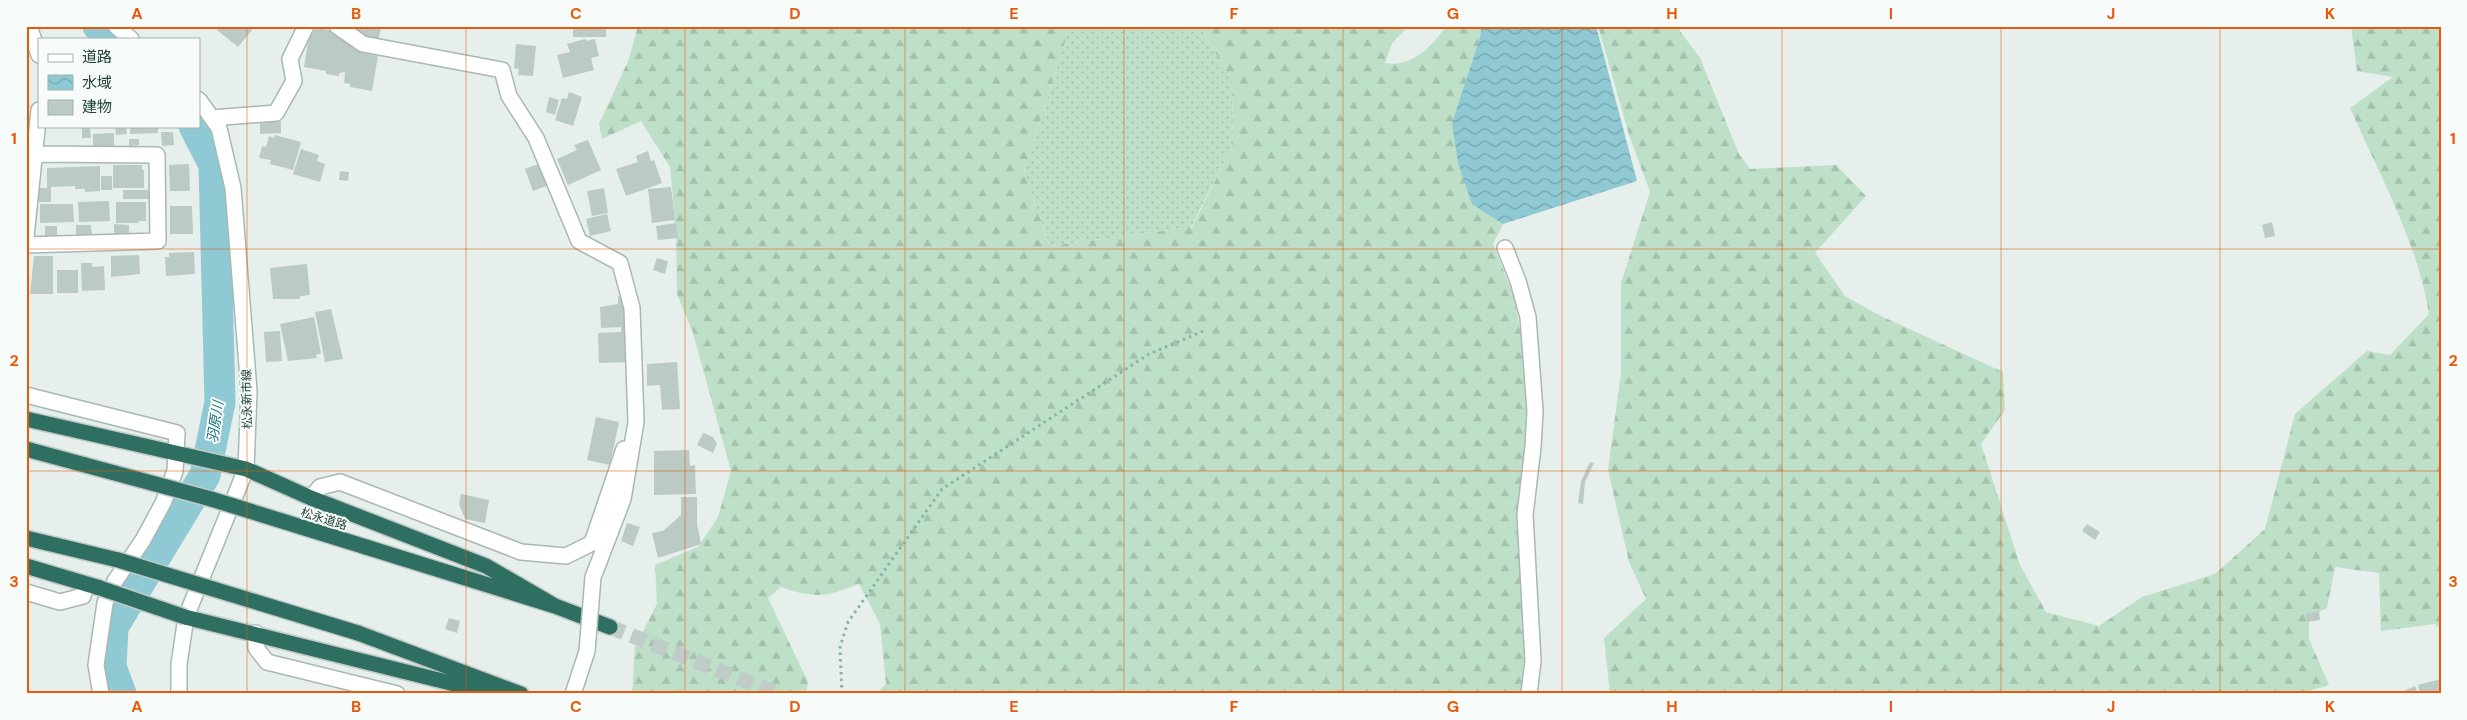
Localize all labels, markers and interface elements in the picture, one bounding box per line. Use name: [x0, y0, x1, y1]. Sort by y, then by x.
text: A: [131, 3, 143, 24]
text: B: [351, 3, 361, 24]
text: C: [570, 3, 582, 24]
text: D: [789, 3, 801, 24]
text: E: [1009, 3, 1019, 24]
text: F: [1230, 3, 1239, 24]
text: G: [1447, 3, 1459, 24]
text: H: [1666, 3, 1678, 24]
text: I: [1889, 3, 1893, 24]
text: J: [2107, 3, 2115, 24]
text: K: [2325, 3, 2336, 24]
legend: [38, 38, 200, 128]
text: 道路: [82, 47, 112, 67]
text: 水域: [82, 73, 112, 93]
text: 建物: [82, 97, 112, 117]
text: 1: [11, 128, 17, 149]
text: 1: [2450, 128, 2456, 149]
text: 2: [9, 350, 19, 371]
text: 2: [2448, 350, 2458, 371]
street label: 松永新市線: [238, 369, 256, 429]
water label: 羽原川: [203, 398, 227, 444]
street label: 松永道路: [299, 504, 349, 534]
text: 3: [9, 571, 19, 592]
text: 3: [2448, 571, 2458, 592]
text: A: [131, 696, 143, 717]
text: B: [351, 696, 361, 717]
text: C: [570, 696, 582, 717]
text: D: [789, 696, 801, 717]
text: E: [1009, 696, 1019, 717]
text: F: [1230, 696, 1239, 717]
text: G: [1447, 696, 1459, 717]
text: H: [1666, 696, 1678, 717]
text: I: [1889, 696, 1893, 717]
text: J: [2107, 696, 2115, 717]
text: K: [2325, 696, 2336, 717]

